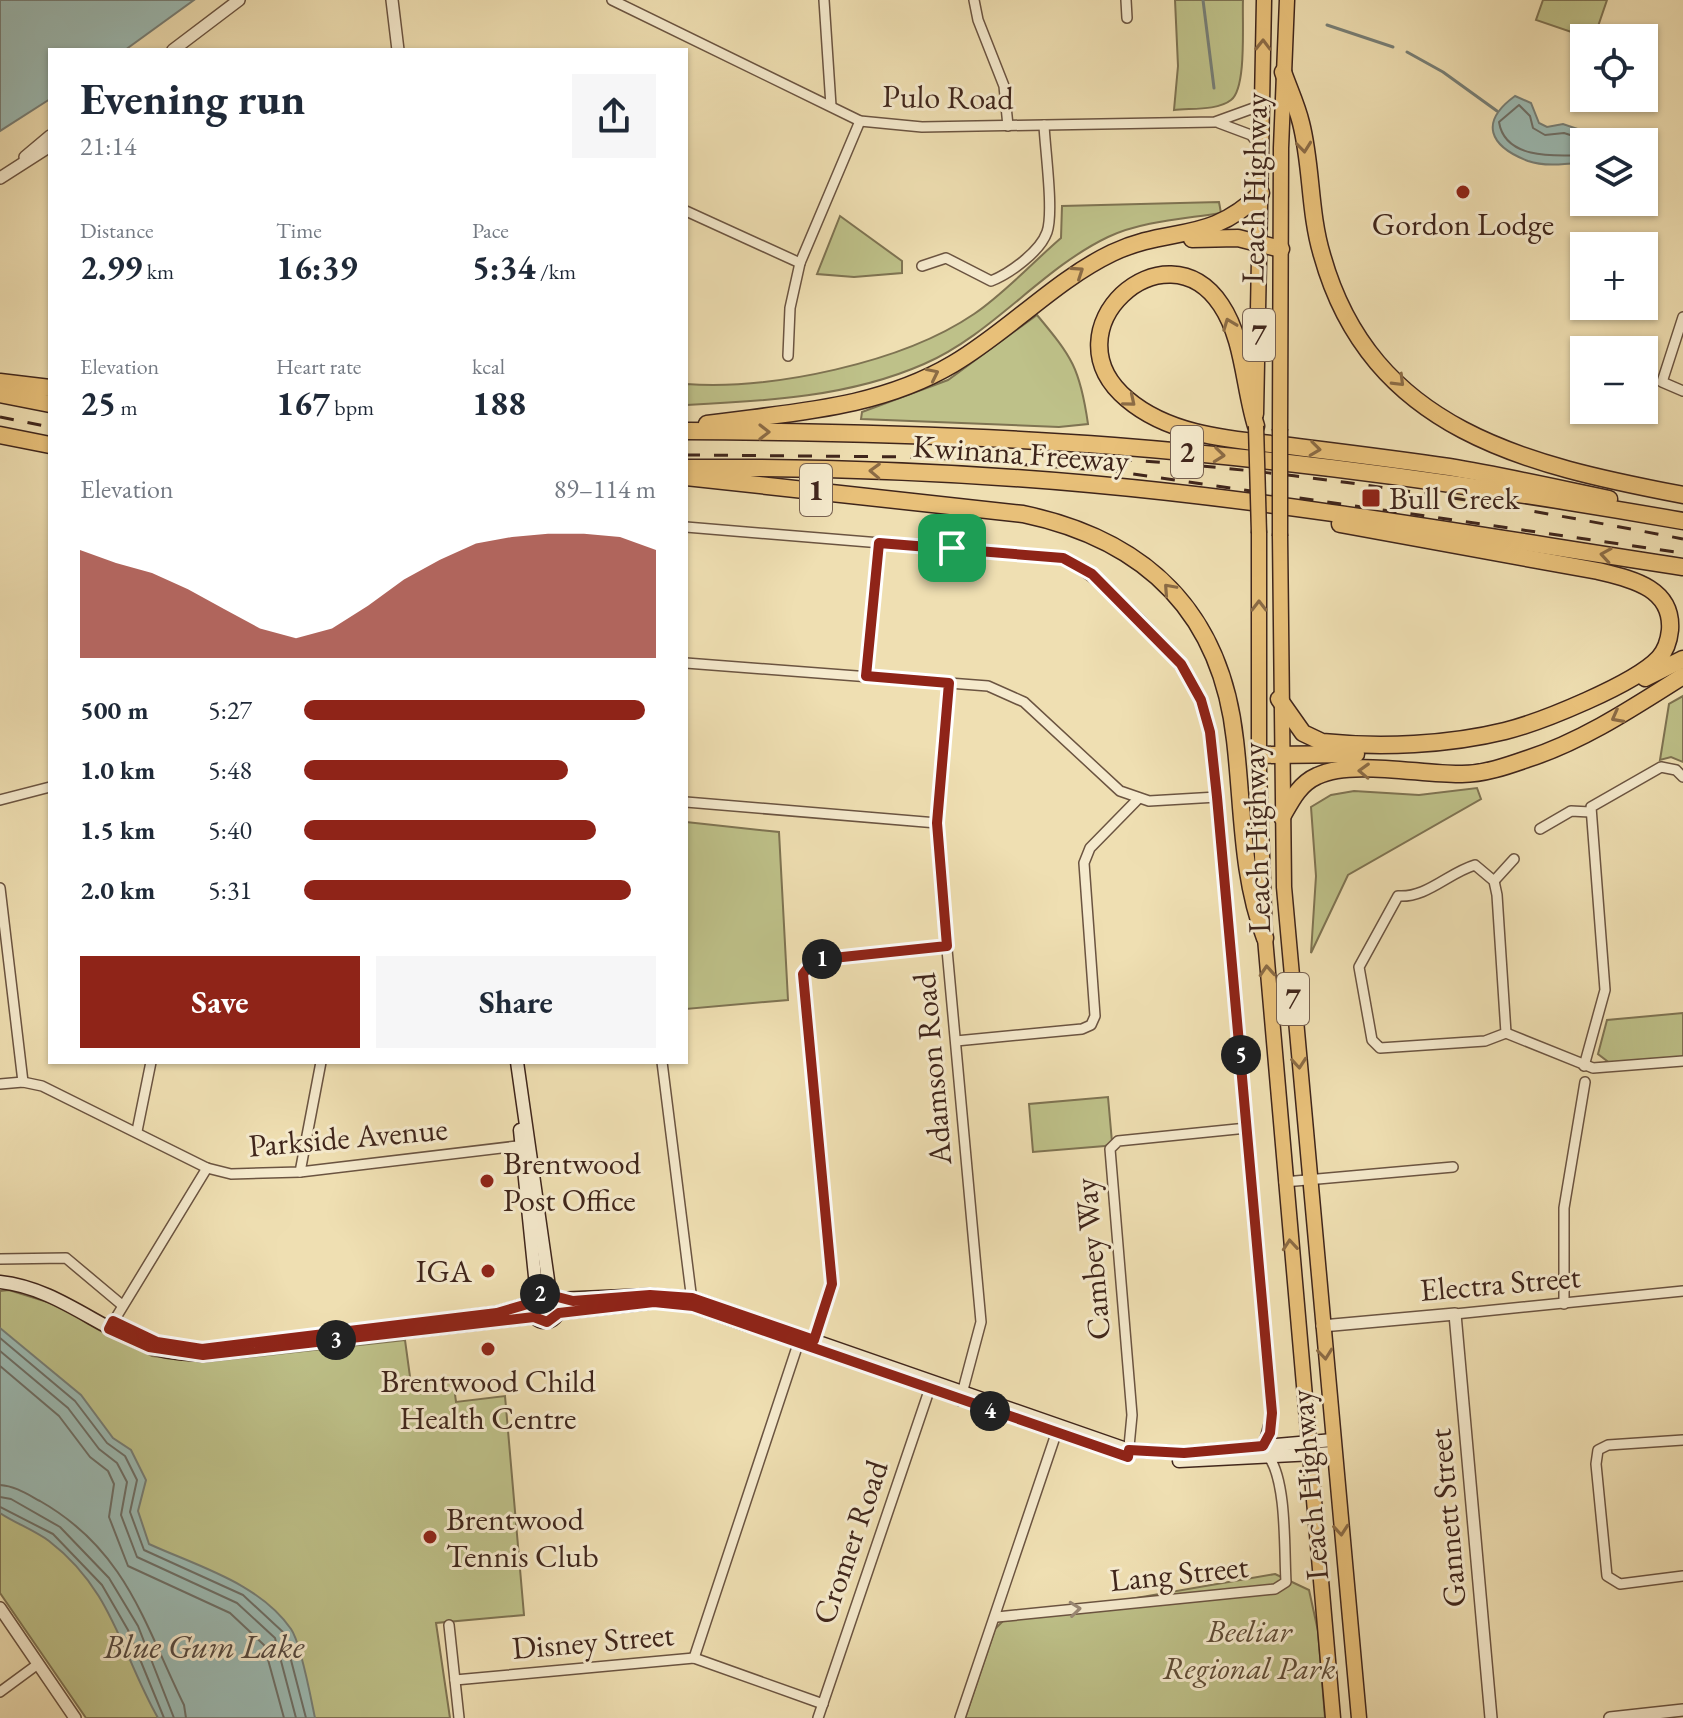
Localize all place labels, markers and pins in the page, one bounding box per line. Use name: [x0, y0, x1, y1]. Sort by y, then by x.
marker: Gordon Lodge: [1454, 183, 1472, 201]
place label: Gordon Lodge: [1372, 203, 1554, 245]
place label: Bull Creek: [1389, 477, 1520, 519]
marker: Bull Creek: [1360, 487, 1382, 509]
pin: [918, 514, 986, 582]
pin: 1: [802, 939, 842, 979]
pin: 5: [1221, 1035, 1261, 1075]
place label: Brentwood Post Office: [503, 1142, 642, 1221]
marker: Brentwood Post Office: [478, 1172, 496, 1190]
place label: IGA: [416, 1250, 473, 1292]
marker: IGA: [479, 1262, 497, 1280]
pin: 2: [520, 1274, 560, 1314]
pin: 3: [316, 1320, 356, 1360]
marker: Brentwood Child Health Centre: [479, 1340, 497, 1358]
place label: Brentwood Child Health Centre: [380, 1360, 596, 1439]
pin: 4: [970, 1391, 1010, 1431]
place label: Brentwood Tennis Club: [446, 1498, 599, 1577]
marker: Brentwood Tennis Club: [421, 1528, 439, 1546]

